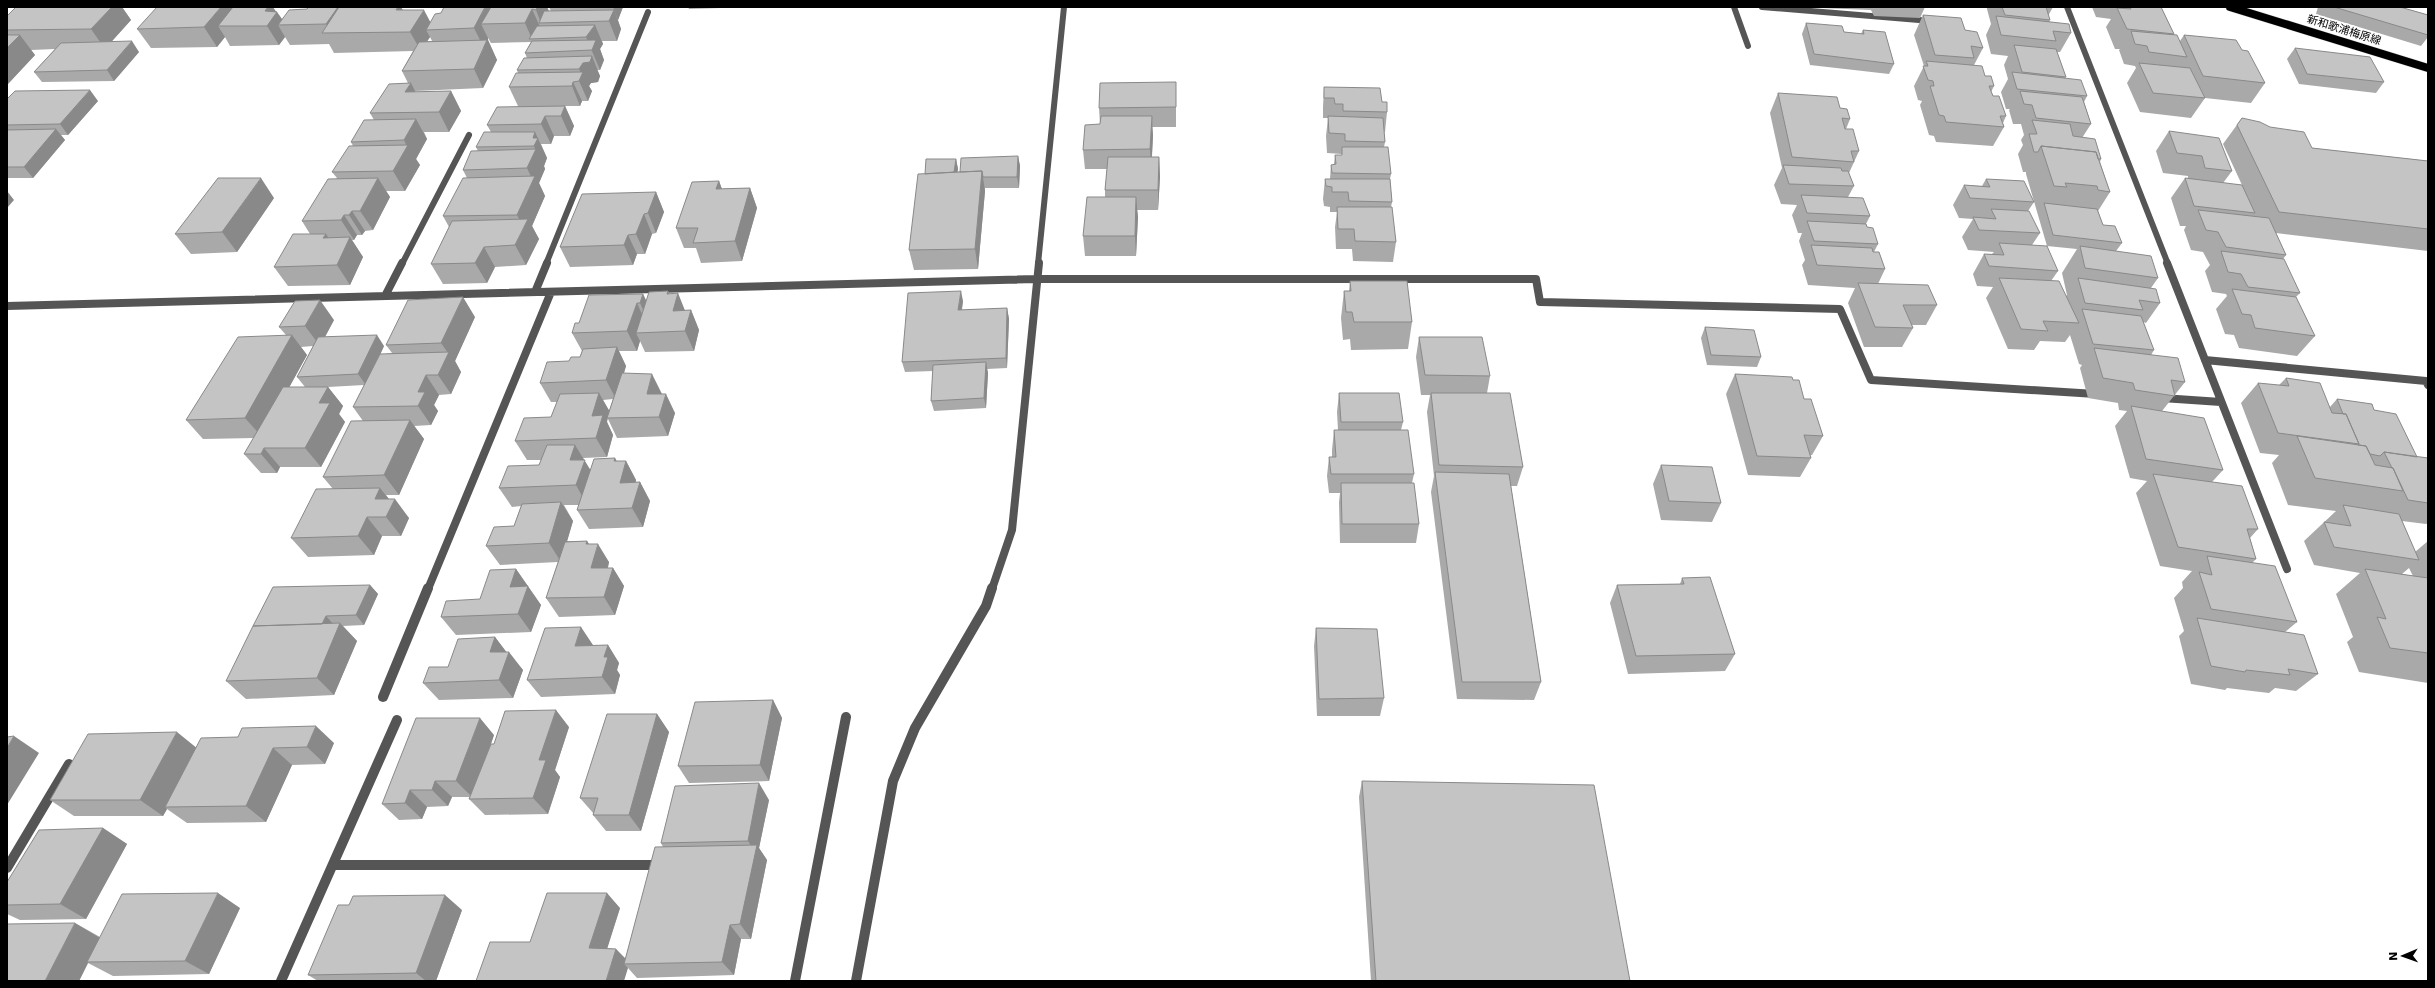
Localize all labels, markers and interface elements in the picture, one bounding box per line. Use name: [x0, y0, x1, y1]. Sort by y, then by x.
street label: 新和歌浦梅原線: [2305, 13, 2383, 47]
north arrow: [2383, 936, 2423, 976]
text: N: [2387, 951, 2400, 961]

